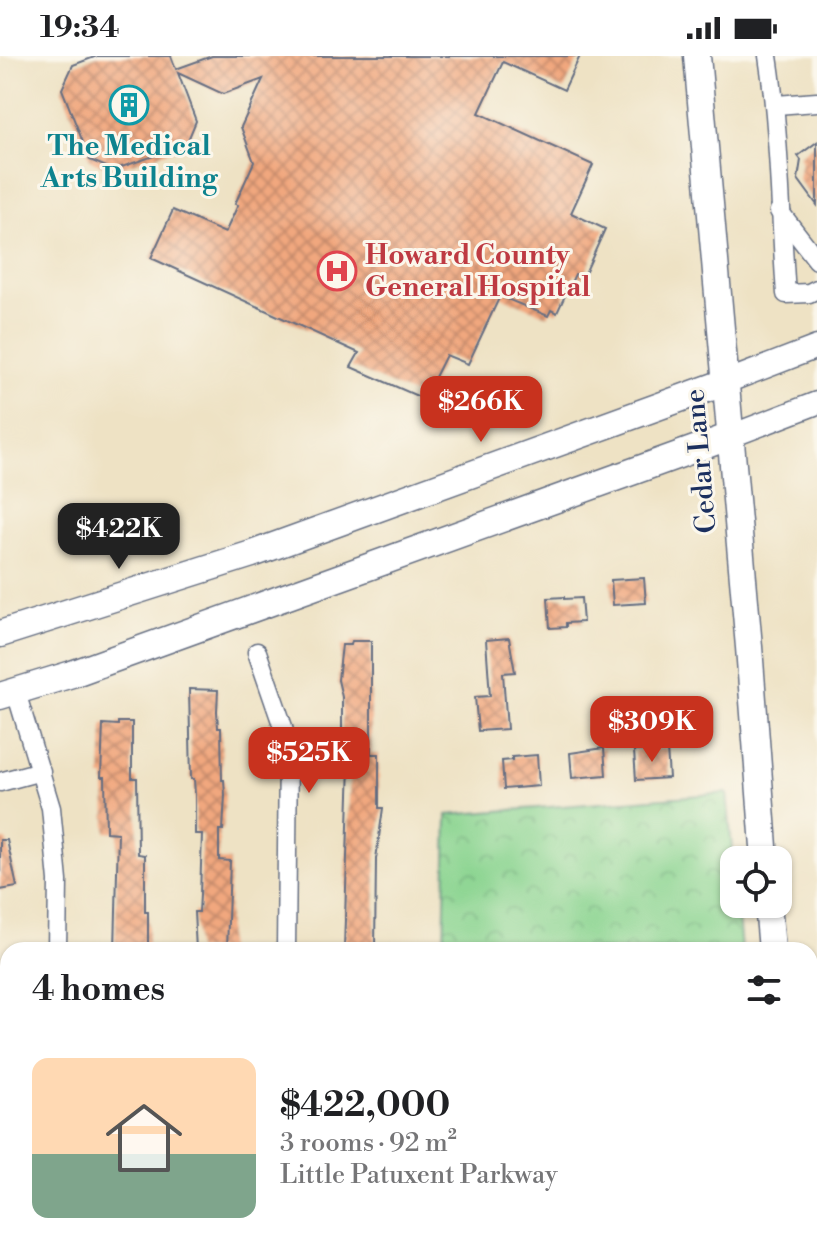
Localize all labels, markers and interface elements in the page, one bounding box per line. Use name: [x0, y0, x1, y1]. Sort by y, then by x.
text: 19:34: [40, 9, 120, 47]
building icon: The Medical Arts Building: [108, 84, 150, 126]
place label: The Medical Arts Building: [39, 129, 219, 196]
place label: Howard County General Hospital: [365, 238, 591, 305]
hospital icon: Howard County General Hospital: [316, 250, 358, 292]
pin: $266K: [425, 376, 537, 444]
text: $266K: [438, 386, 524, 418]
street label: Cedar Lane: [677, 387, 725, 535]
pin: $422K: [63, 503, 175, 571]
text: $422K: [76, 513, 162, 545]
pin: $309K: [596, 696, 708, 764]
text: $309K: [608, 706, 696, 738]
pin: $525K: [253, 727, 365, 795]
text: $525K: [266, 737, 352, 769]
map controls: [720, 846, 792, 918]
button: locate: [720, 846, 792, 918]
icon: filters: [742, 968, 786, 1012]
text: 4 homes: [32, 969, 165, 1011]
text: $422,000: [280, 1085, 450, 1127]
icon: home: [96, 1090, 192, 1186]
text: 3 rooms · 92 m²: [280, 1127, 457, 1159]
text: Little Patuxent Parkway: [280, 1159, 558, 1191]

